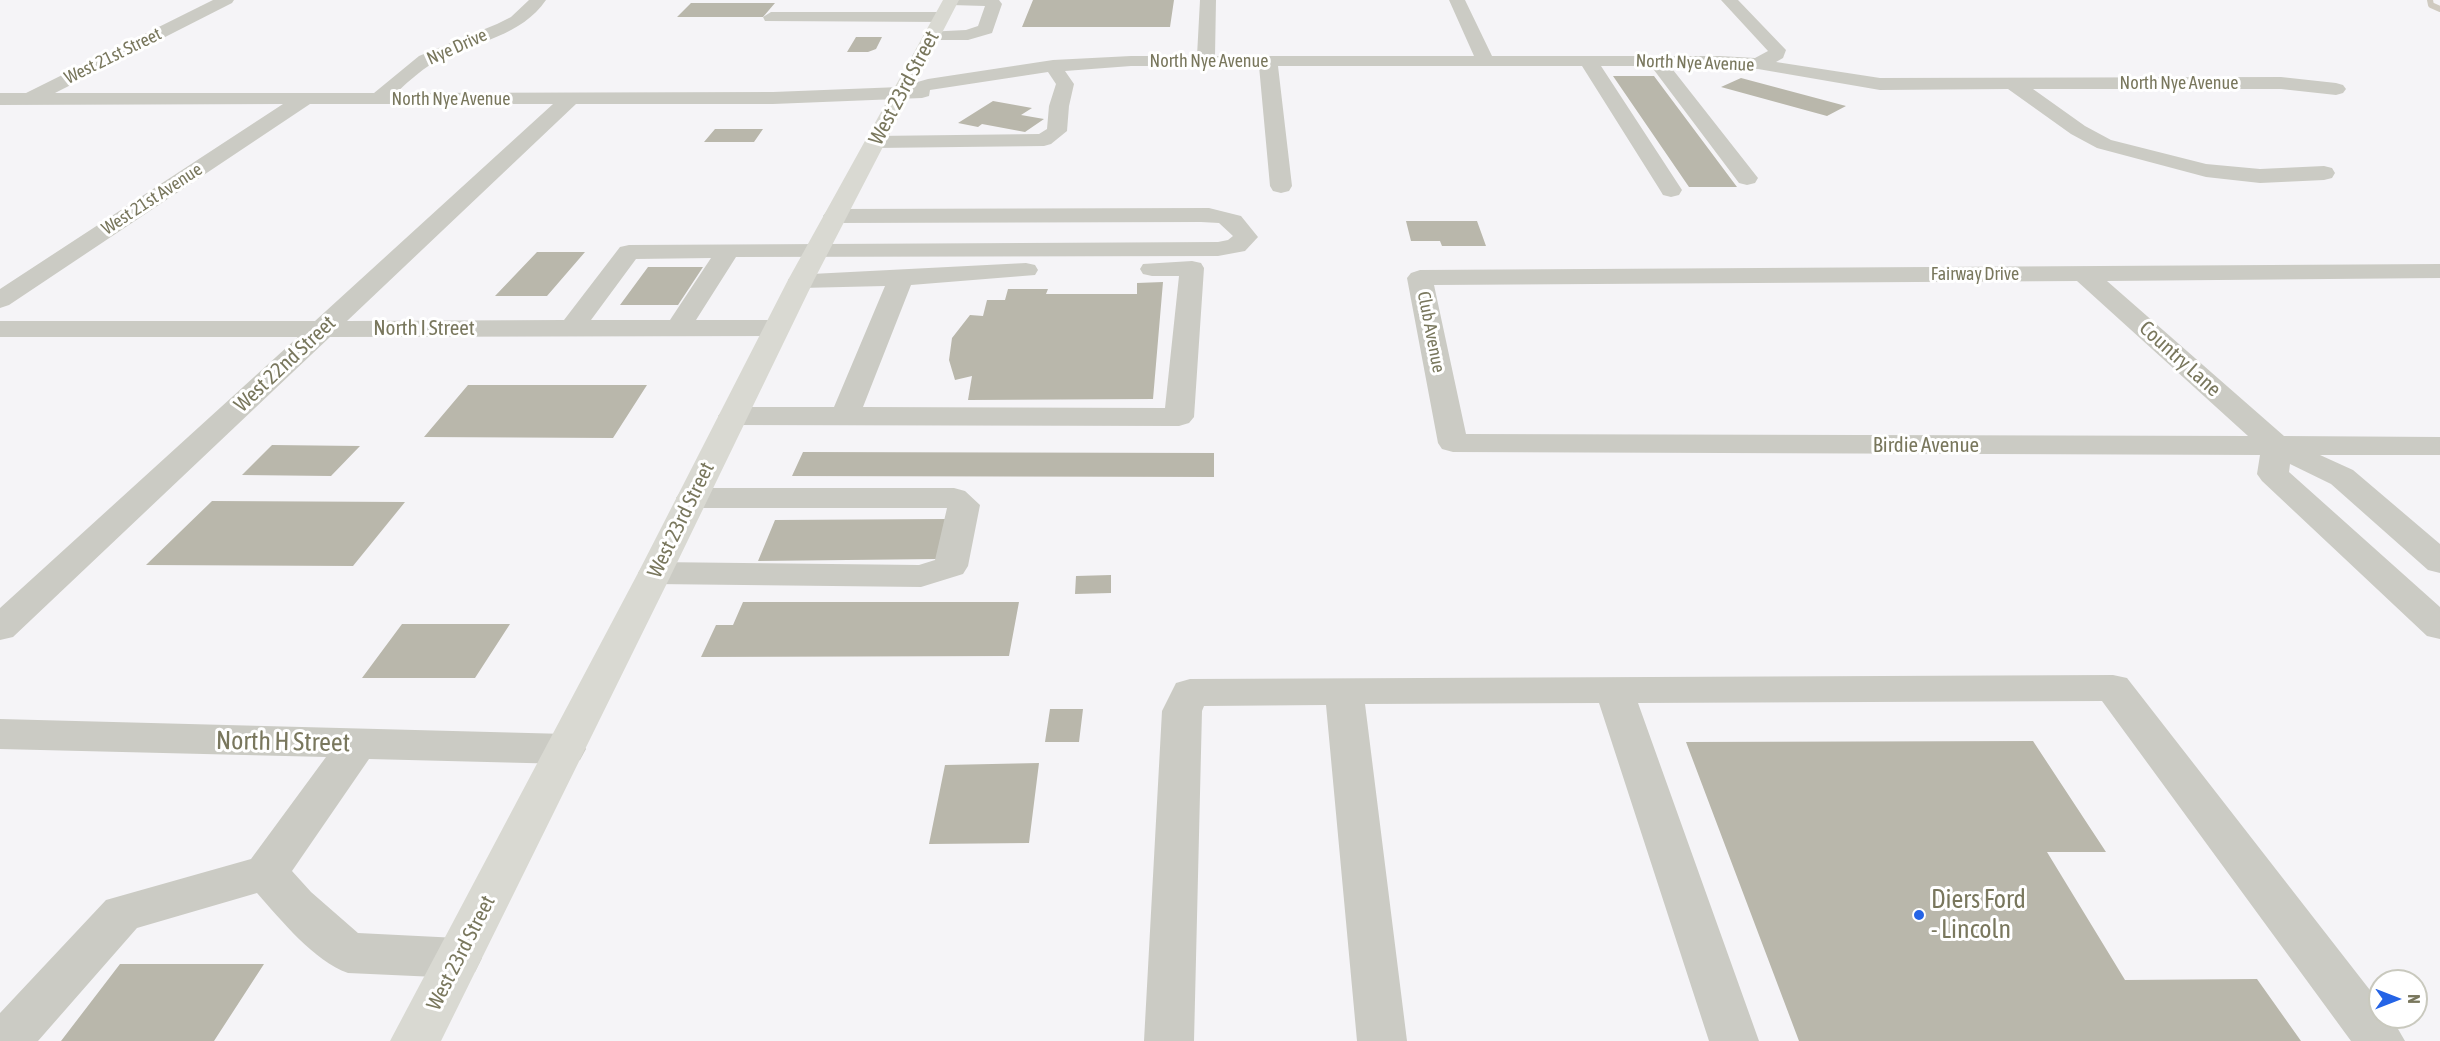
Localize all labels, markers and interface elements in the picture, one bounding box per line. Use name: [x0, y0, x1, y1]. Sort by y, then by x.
street label: West 21st Street: [61, 23, 165, 89]
street label: Nye Drive: [424, 24, 490, 70]
street label: West 23rd Street: [863, 27, 945, 149]
street label: North Nye Avenue: [1150, 50, 1268, 72]
street label: North Nye Avenue: [1635, 50, 1755, 76]
street label: North Nye Avenue: [2120, 72, 2238, 94]
street label: North Nye Avenue: [392, 88, 510, 110]
street label: West 21st Avenue: [98, 159, 206, 239]
street label: Fairway Drive: [1931, 263, 2019, 285]
street label: Club Avenue: [1413, 290, 1449, 374]
street label: West 22nd Street: [229, 311, 341, 417]
street label: North I Street: [373, 315, 475, 341]
street label: Country Lane: [2134, 316, 2226, 402]
street label: Birdie Avenue: [1873, 432, 1979, 458]
street label: West 23rd Street: [642, 458, 720, 582]
street label: North H Street: [216, 725, 350, 759]
place label: Diers Ford - Lincoln: [1931, 884, 2026, 946]
street label: West 23rd Street: [421, 891, 501, 1015]
marker: Diers Ford - Lincoln: [1912, 908, 1926, 922]
north arrow: [2368, 969, 2428, 1029]
text: N: [2405, 994, 2423, 1004]

